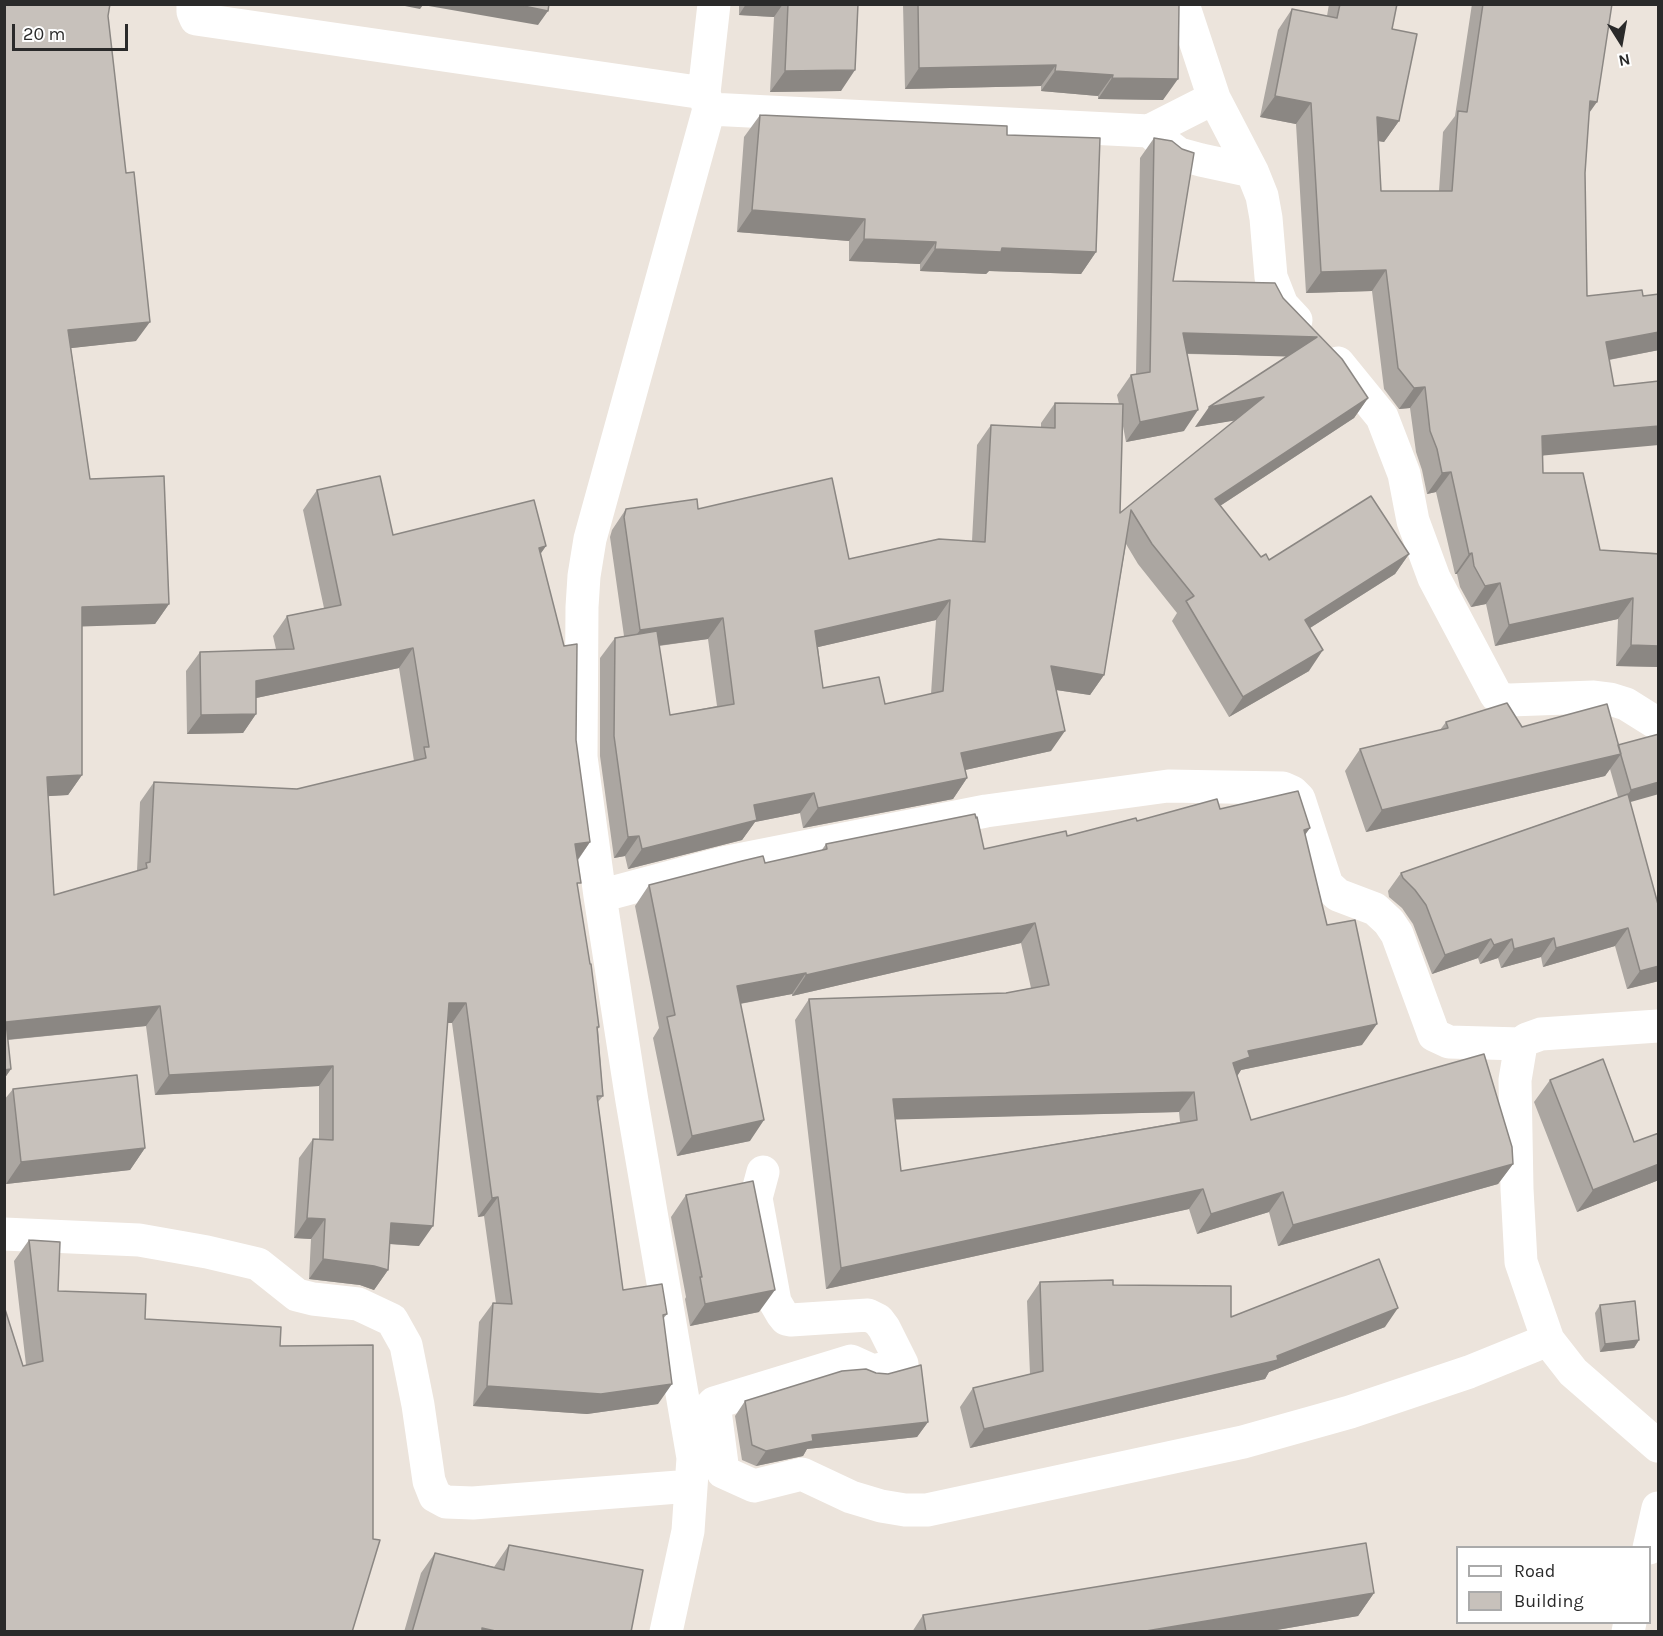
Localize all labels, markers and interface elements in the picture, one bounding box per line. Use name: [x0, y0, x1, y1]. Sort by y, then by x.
scale bar: [15, 12, 130, 50]
north arrow: [1591, 12, 1651, 72]
text: 20 m: [23, 23, 65, 45]
text: N: [1617, 50, 1632, 71]
legend: [1456, 1546, 1651, 1624]
text: Road: [1514, 1560, 1555, 1582]
text: Building: [1514, 1590, 1584, 1612]

